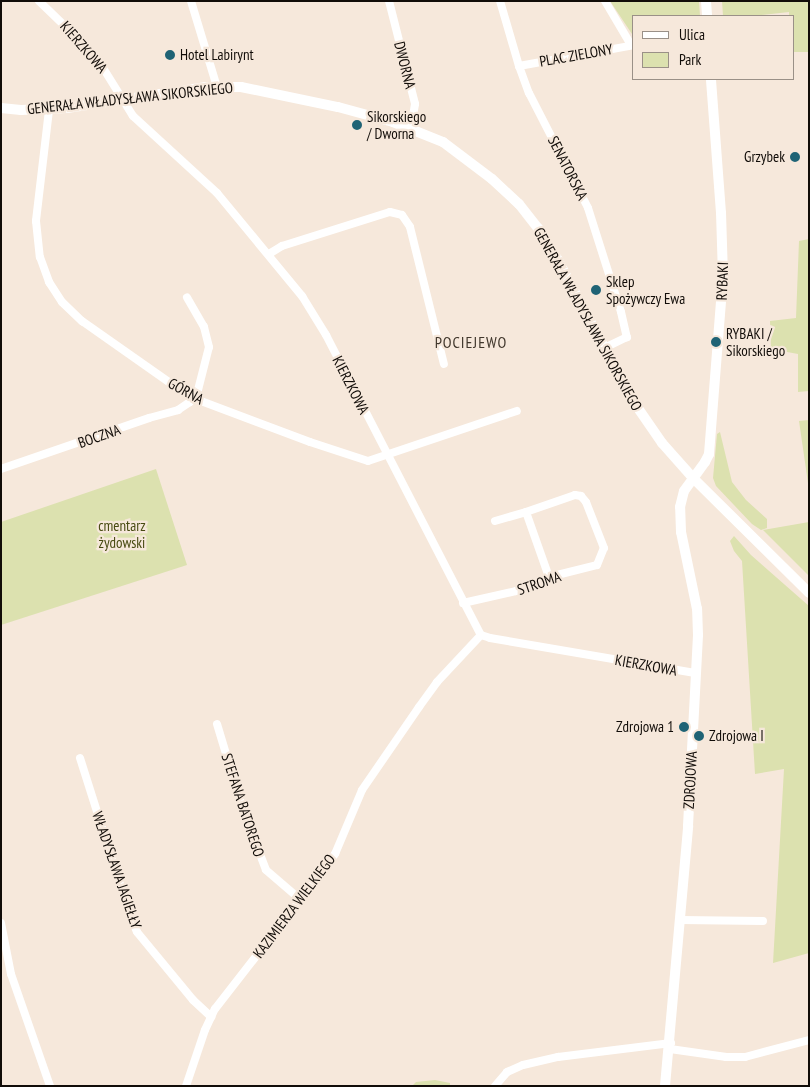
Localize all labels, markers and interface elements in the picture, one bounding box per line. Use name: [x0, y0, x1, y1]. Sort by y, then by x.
legend: [632, 15, 795, 80]
street label: KIERZKOWA: [57, 17, 111, 77]
text: Ulica: [679, 25, 705, 44]
street label: DWORNA: [390, 40, 420, 90]
street label: PLAC ZIELONY: [538, 40, 614, 70]
place label: Hotel Labirynt: [180, 46, 254, 64]
marker: Hotel Labirynt: [164, 49, 176, 61]
text: Park: [679, 50, 701, 69]
street label: GENERAŁA WŁADYSŁAWA SIKORSKIEGO: [26, 78, 234, 118]
place label: Sikorskiego / Dworna: [367, 107, 426, 142]
marker: Sikorskiego / Dworna: [351, 119, 363, 131]
street label: SENATORSKA: [544, 133, 592, 203]
place label: Grzybek: [744, 148, 785, 166]
marker: Grzybek: [789, 151, 801, 163]
street label: GENERAŁA WŁADYSŁAWA SIKORSKIEGO: [530, 224, 646, 414]
street label: RYBAKI: [712, 261, 732, 301]
place label: Sklep Spożywczy Ewa: [606, 272, 686, 307]
marker: Sklep Spożywczy Ewa: [590, 284, 602, 296]
place label: RYBAKI / Sikorskiego: [726, 324, 785, 359]
district label: POCIEJEWO: [434, 332, 508, 352]
marker: RYBAKI / Sikorskiego: [710, 336, 722, 348]
street label: KIERZKOWA: [329, 353, 373, 417]
street label: GÓRNA: [165, 374, 207, 408]
street label: BOCZNA: [75, 420, 123, 452]
park label: cmentarz żydowski: [98, 516, 146, 551]
street label: STROMA: [515, 567, 563, 599]
street label: KIERZKOWA: [614, 651, 678, 679]
place label: Zdrojowa 1: [616, 718, 674, 736]
marker: Zdrojowa 1: [678, 721, 690, 733]
place label: Zdrojowa I: [709, 727, 764, 745]
marker: Zdrojowa I: [693, 730, 705, 742]
street label: STEFANA BATOREGO: [218, 751, 268, 859]
street label: ZDROJOWA: [680, 751, 700, 809]
street label: WŁADYSŁAWA JAGIEŁŁY: [88, 809, 146, 931]
street label: KAZIMIERZA WIELKIEGO: [249, 850, 339, 962]

